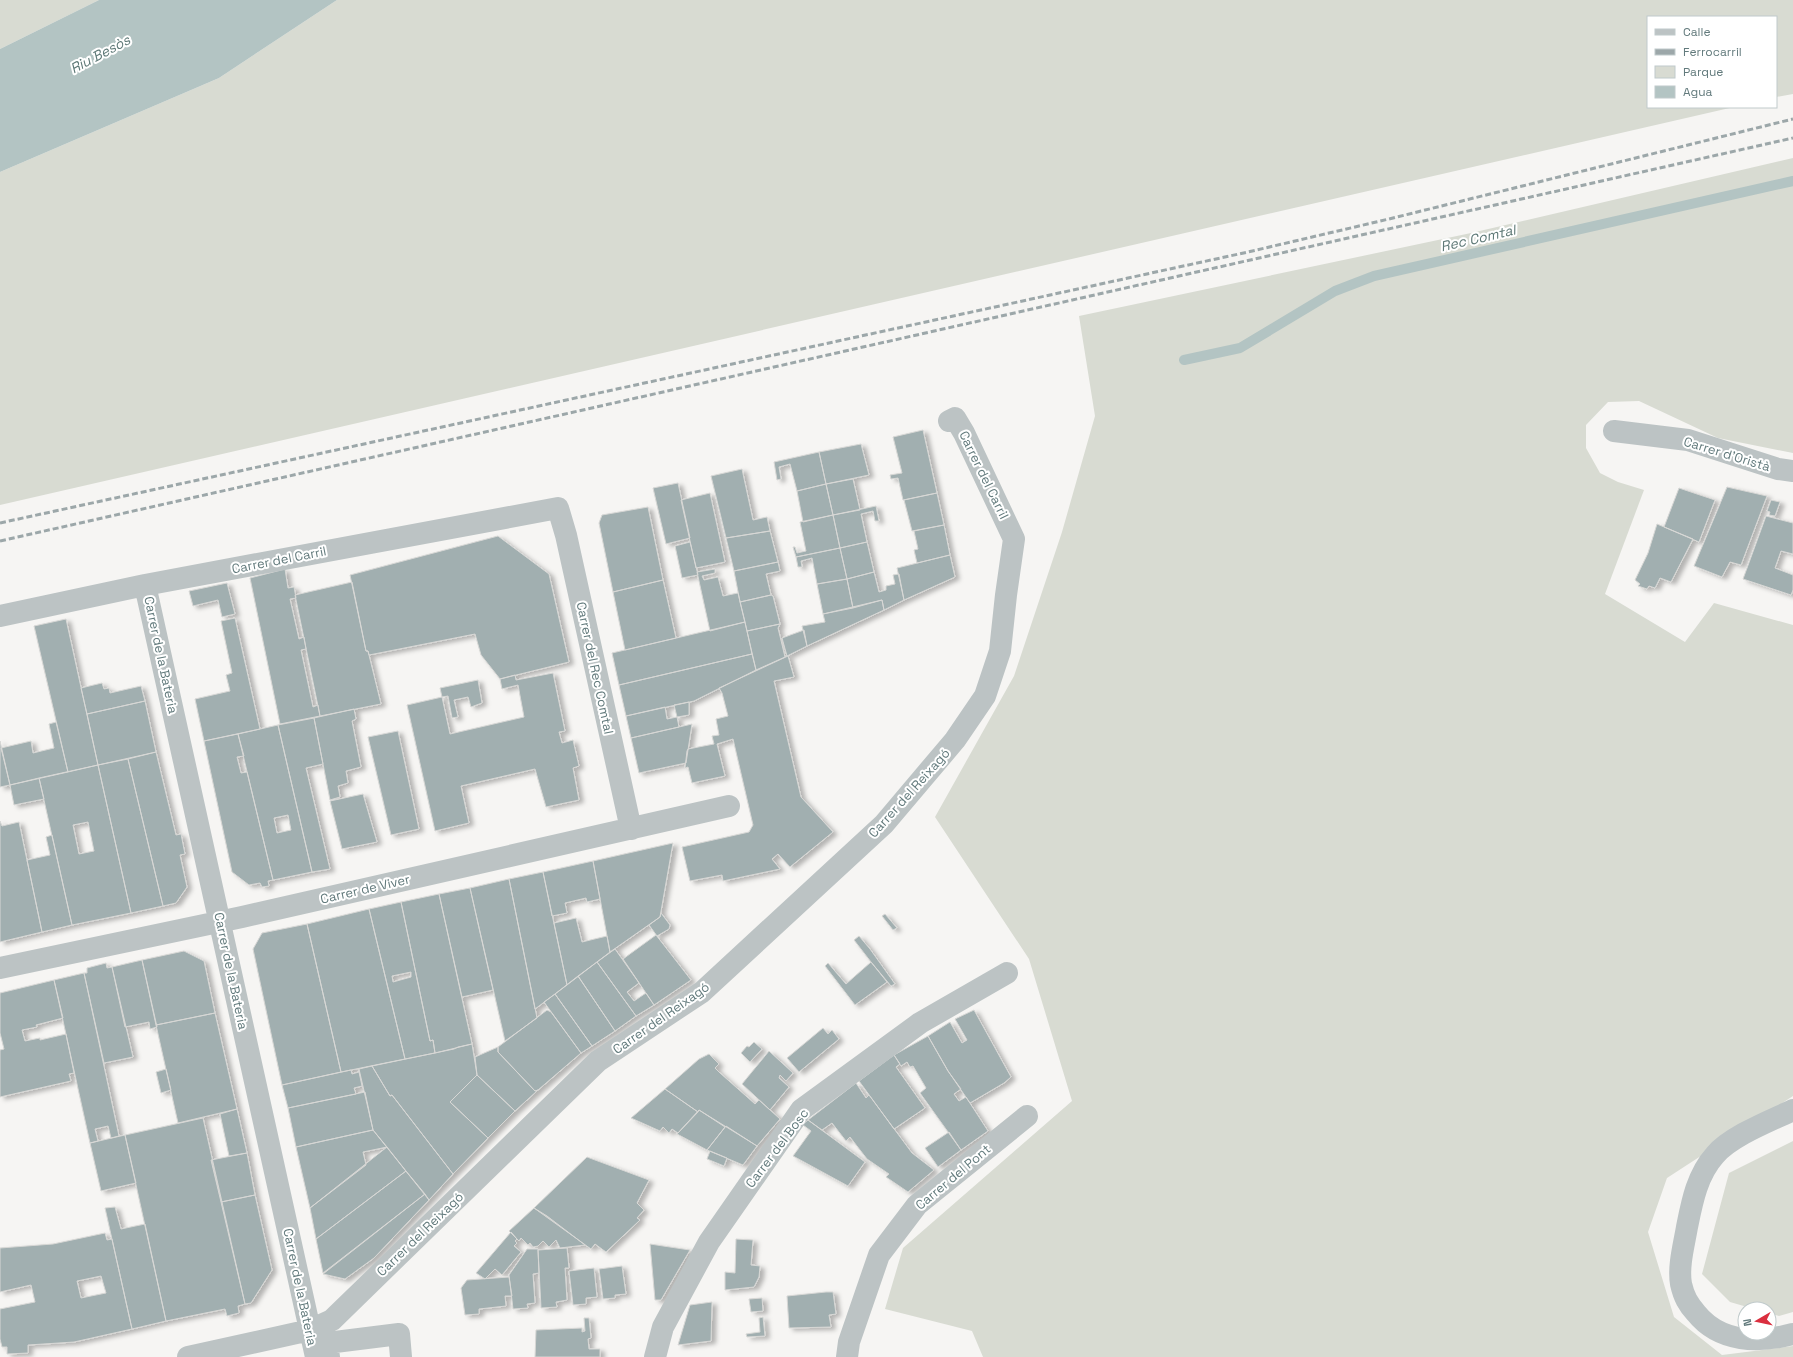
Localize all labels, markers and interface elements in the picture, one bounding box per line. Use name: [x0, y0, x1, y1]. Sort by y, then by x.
legend: [1647, 16, 1777, 108]
text: Calle: [1683, 24, 1711, 40]
water label: Riu Besòs: [67, 30, 134, 77]
text: Ferrocarril: [1683, 44, 1742, 60]
text: Parque: [1683, 64, 1723, 80]
text: Agua: [1683, 84, 1713, 100]
water label: Rec Comtal: [1439, 220, 1519, 255]
street label: Carrer del Carril: [955, 428, 1013, 522]
street label: Carrer d'Oristà: [1682, 433, 1773, 475]
street label: Carrer del Carril: [230, 543, 328, 577]
street label: Carrer de la Bateria: [140, 595, 182, 716]
street label: Carrer del Rec Comtal: [573, 600, 617, 736]
street label: Carrer del Reixagó: [864, 745, 954, 841]
street label: Carrer de Viver: [319, 870, 411, 908]
street label: Carrer de la Bateria: [210, 911, 252, 1032]
street label: Carrer del Reixagó: [609, 978, 713, 1058]
street label: Carrer del Bosc: [742, 1105, 813, 1191]
street label: Carrer del Pont: [912, 1140, 994, 1214]
street label: Carrer del Reixagó: [373, 1188, 467, 1280]
street label: Carrer de la Bateria: [279, 1227, 321, 1348]
north arrow: [1737, 1301, 1777, 1341]
text: N: [1740, 1318, 1755, 1327]

